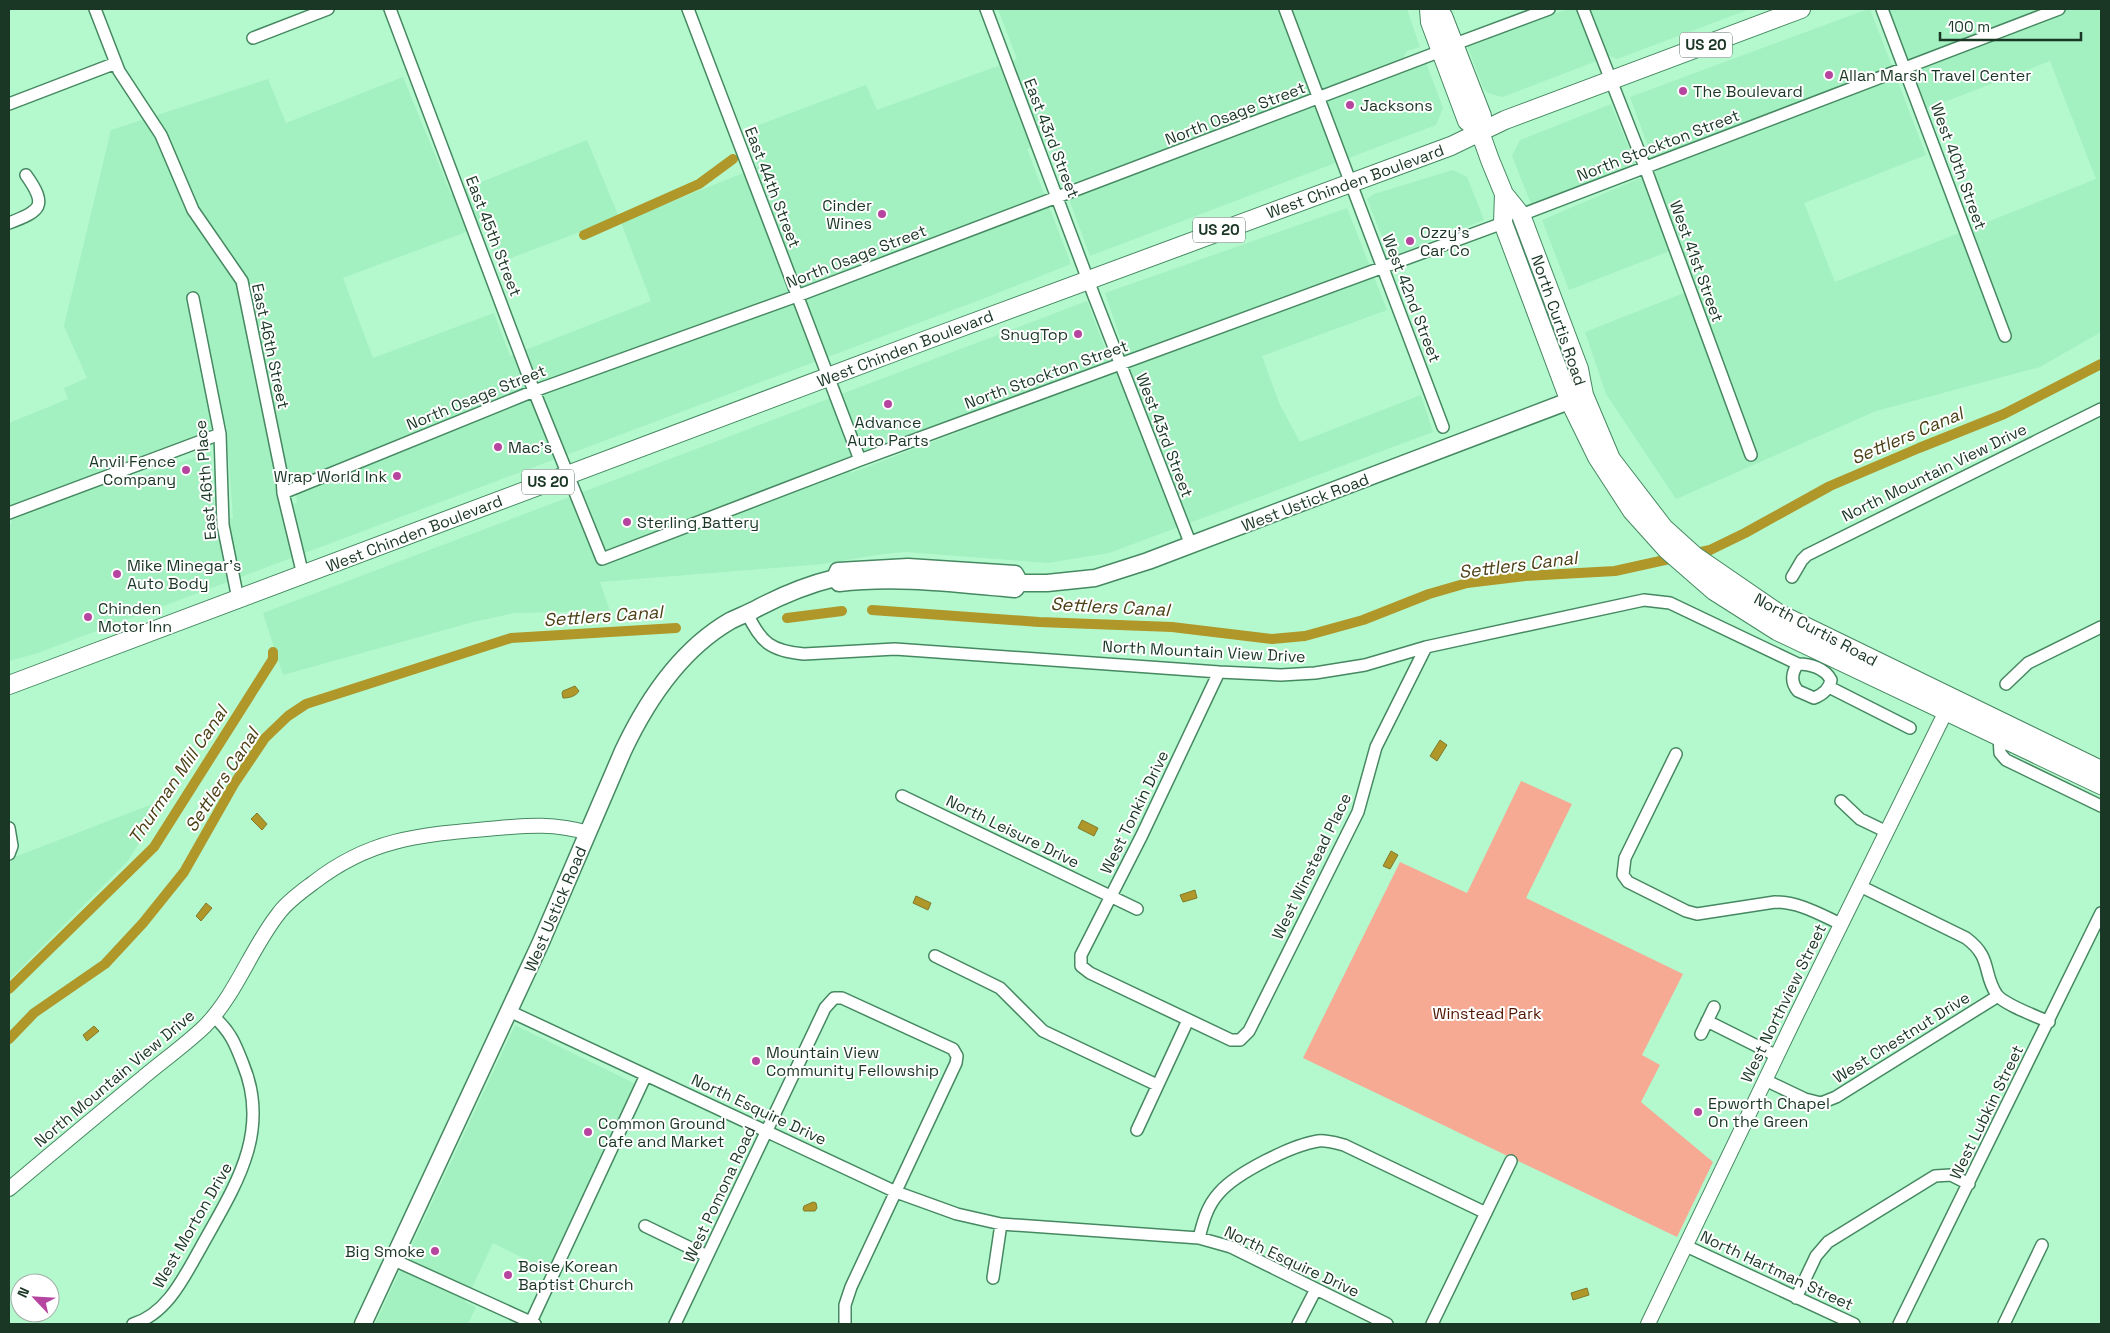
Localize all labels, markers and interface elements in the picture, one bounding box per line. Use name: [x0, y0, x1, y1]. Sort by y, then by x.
scale bar: [1940, 10, 2081, 42]
text: 100 m: [1948, 17, 1990, 36]
road number: US 20: [1680, 32, 1732, 58]
place label: Allan Marsh Travel Center: [1839, 65, 2031, 86]
marker: Allan Marsh Travel Center: [1823, 69, 1835, 81]
street label: East 43rd Street: [1019, 75, 1084, 201]
street label: North Osage Street: [1162, 77, 1308, 150]
place label: The Boulevard: [1693, 81, 1803, 102]
marker: The Boulevard: [1677, 85, 1689, 97]
place label: Jacksons: [1360, 95, 1433, 116]
marker: Jacksons: [1344, 99, 1356, 111]
street label: West 40th Street: [1926, 100, 1991, 232]
street label: North Stockton Street: [1574, 105, 1742, 186]
street label: East 44th Street: [740, 124, 805, 251]
street label: West Chinden Boulevard: [1264, 140, 1447, 223]
street label: East 45th Street: [461, 173, 526, 300]
place label: Cinder Wines: [822, 195, 872, 234]
street label: West 41st Street: [1665, 197, 1728, 325]
marker: Cinder Wines: [876, 208, 888, 220]
road number: US 20: [1193, 218, 1245, 242]
street label: North Osage Street: [783, 220, 929, 293]
place label: Ozzy's Car Co: [1420, 222, 1470, 261]
street label: West 42nd Street: [1377, 231, 1446, 365]
marker: Ozzy's Car Co: [1404, 235, 1416, 247]
street label: North Curtis Road: [1526, 252, 1591, 388]
street label: East 46th Street: [247, 281, 294, 411]
street label: West Chinden Boulevard: [814, 305, 996, 392]
place label: SnugTop: [1000, 324, 1068, 345]
marker: SnugTop: [1072, 328, 1084, 340]
street label: North Stockton Street: [962, 335, 1131, 414]
street label: North Osage Street: [403, 360, 549, 435]
street label: West 43rd Street: [1131, 370, 1198, 500]
marker: Advance Auto Parts: [882, 398, 894, 410]
water label: Settlers Canal: [1847, 401, 1969, 469]
place label: Advance Auto Parts: [847, 412, 929, 451]
street label: North Mountain View Drive: [1838, 418, 2030, 526]
street label: East 46th Place: [190, 419, 221, 541]
place label: Mac's: [508, 437, 552, 458]
marker: Mac's: [492, 441, 504, 453]
place label: Anvil Fence Company: [89, 451, 176, 490]
marker: Anvil Fence Company: [180, 464, 192, 476]
place label: Wrap World Ink: [273, 466, 387, 487]
street label: West Ustick Road: [1239, 469, 1372, 536]
marker: Wrap World Ink: [391, 470, 403, 482]
road number: US 20: [522, 470, 574, 494]
street label: West Chinden Boulevard: [323, 490, 505, 577]
place label: Sterling Battery: [637, 512, 759, 533]
marker: Sterling Battery: [621, 516, 633, 528]
water label: Settlers Canal: [1457, 546, 1581, 583]
place label: Mike Minegar's Auto Body: [127, 555, 241, 594]
marker: Mike Minegar's Auto Body: [111, 568, 123, 580]
street label: North Curtis Road: [1750, 588, 1881, 671]
water label: Settlers Canal: [1050, 592, 1173, 621]
place label: Chinden Motor Inn: [98, 598, 172, 637]
water label: Settlers Canal: [543, 600, 666, 631]
marker: Chinden Motor Inn: [82, 611, 94, 623]
street label: North Mountain View Drive: [1102, 636, 1306, 667]
water label: Thurman Mill Canal: [123, 699, 234, 848]
water label: Settlers Canal: [179, 721, 265, 836]
street label: West Tonkin Drive: [1095, 747, 1173, 877]
street label: North Leisure Drive: [943, 790, 1083, 873]
street label: West Winstead Place: [1267, 790, 1356, 943]
street label: West Ustick Road: [519, 843, 591, 975]
street label: West Northview Street: [1736, 920, 1831, 1086]
street label: West Chestnut Drive: [1829, 987, 1974, 1088]
park label: Winstead Park: [1432, 1003, 1542, 1024]
street label: North Mountain View Drive: [30, 1005, 199, 1152]
place label: Mountain View Community Fellowship: [766, 1042, 939, 1081]
street label: West Lubkin Street: [1945, 1042, 2028, 1183]
marker: Mountain View Community Fellowship: [750, 1055, 762, 1067]
street label: North Esquire Drive: [688, 1069, 830, 1150]
place label: Epworth Chapel On the Green: [1708, 1093, 1830, 1132]
marker: Epworth Chapel On the Green: [1692, 1106, 1704, 1118]
place label: Common Ground Cafe and Market: [598, 1113, 726, 1152]
street label: West Pomona Road: [679, 1123, 760, 1266]
marker: Common Ground Cafe and Market: [582, 1126, 594, 1138]
street label: West Morton Drive: [148, 1159, 237, 1292]
street label: North Esquire Drive: [1221, 1221, 1363, 1302]
street label: North Hartman Street: [1697, 1226, 1857, 1315]
place label: Big Smoke: [345, 1241, 425, 1262]
marker: Big Smoke: [429, 1245, 441, 1257]
place label: Boise Korean Baptist Church: [518, 1256, 634, 1295]
marker: Boise Korean Baptist Church: [502, 1269, 514, 1281]
north arrow: [10, 1273, 60, 1323]
text: N: [13, 1284, 33, 1301]

